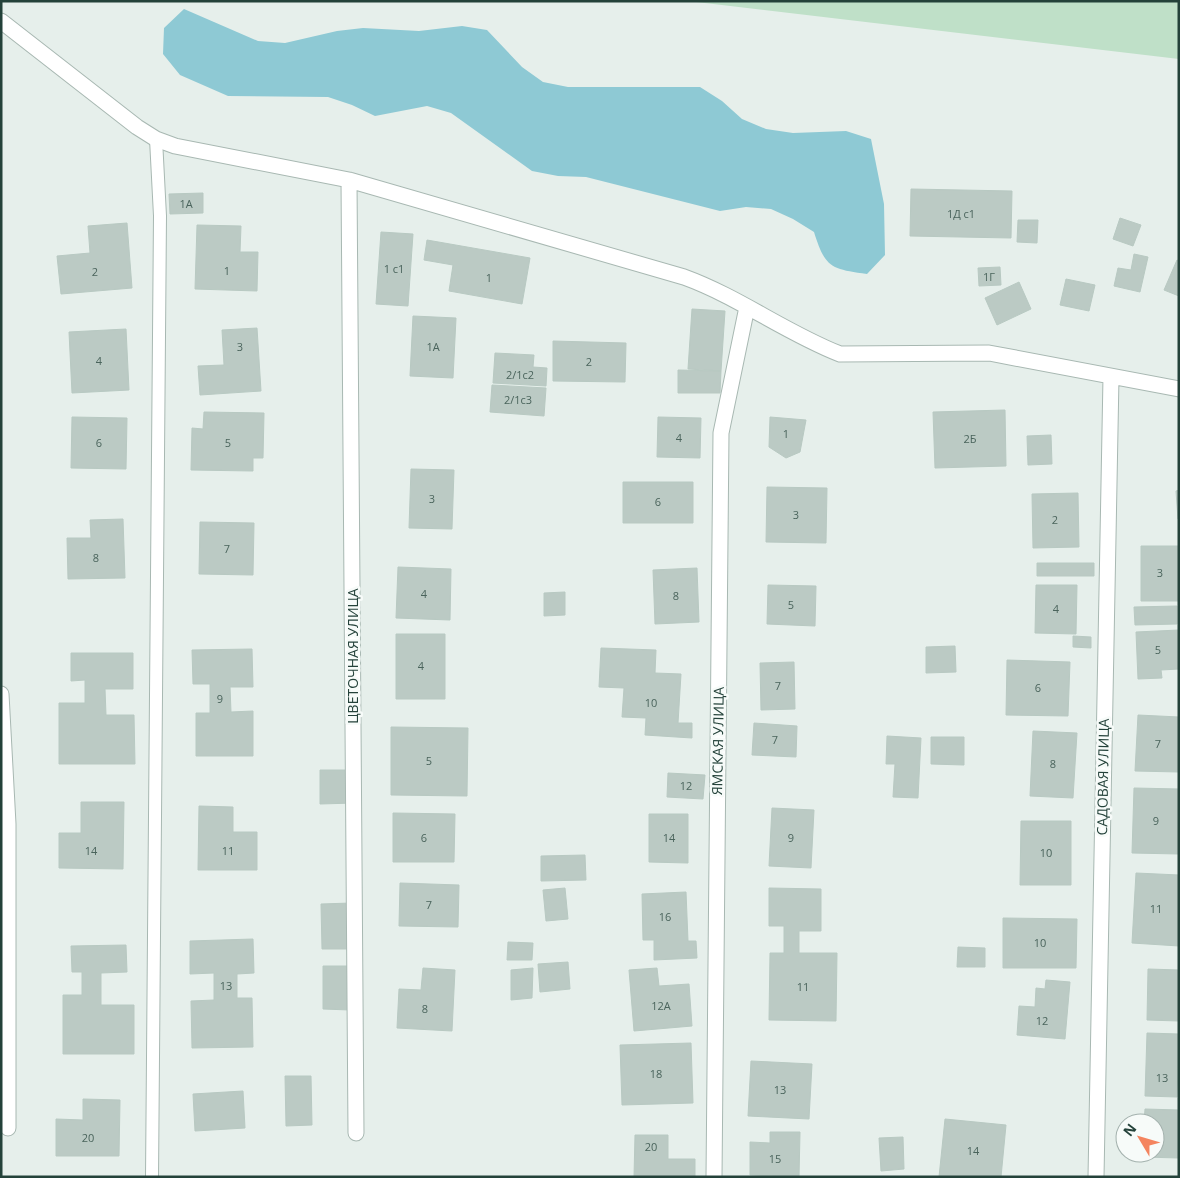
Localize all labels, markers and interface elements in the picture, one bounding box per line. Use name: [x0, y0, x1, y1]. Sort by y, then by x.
house number: 1А: [179, 196, 193, 211]
house number: 1Д с1: [947, 206, 975, 221]
house number: 1 с1: [384, 261, 404, 276]
house number: 1: [224, 263, 230, 278]
house number: 2: [92, 264, 98, 279]
house number: 1Г: [983, 269, 995, 284]
house number: 1: [486, 270, 492, 285]
house number: 3: [237, 339, 243, 354]
house number: 1А: [426, 339, 440, 354]
house number: 4: [96, 353, 103, 368]
house number: 2: [586, 354, 592, 369]
house number: 2/1с2: [506, 367, 534, 382]
house number: 2/1с3: [504, 392, 532, 407]
house number: 1: [783, 426, 789, 441]
house number: 4: [676, 430, 683, 445]
house number: 2Б: [963, 431, 977, 446]
house number: 6: [96, 435, 102, 450]
house number: 5: [225, 435, 231, 450]
house number: 3: [429, 491, 435, 506]
house number: 6: [655, 494, 661, 509]
house number: 3: [793, 507, 799, 522]
house number: 2: [1052, 512, 1058, 527]
house number: 7: [224, 541, 230, 556]
house number: 8: [93, 550, 99, 565]
house number: 3: [1157, 565, 1163, 580]
house number: 4: [421, 586, 428, 601]
street label: ЦВЕТОЧНАЯ УЛИЦА: [343, 588, 362, 724]
house number: 8: [673, 588, 679, 603]
house number: 5: [788, 597, 794, 612]
house number: 4: [1053, 601, 1060, 616]
house number: 5: [1155, 642, 1161, 657]
house number: 4: [418, 658, 425, 673]
house number: 7: [775, 678, 781, 693]
house number: 6: [1035, 680, 1041, 695]
street label: ЯМСКАЯ УЛИЦА: [707, 686, 728, 795]
house number: 9: [217, 691, 223, 706]
house number: 10: [645, 695, 657, 710]
street label: САДОВАЯ УЛИЦА: [1092, 718, 1113, 836]
house number: 7: [772, 732, 778, 747]
house number: 7: [1155, 736, 1161, 751]
house number: 5: [426, 753, 432, 768]
house number: 8: [1050, 756, 1056, 771]
house number: 12: [680, 778, 692, 793]
house number: 9: [1153, 813, 1159, 828]
house number: 6: [421, 830, 427, 845]
house number: 14: [663, 830, 676, 845]
house number: 9: [788, 830, 794, 845]
house number: 14: [85, 843, 98, 858]
house number: 11: [222, 843, 234, 858]
house number: 10: [1040, 845, 1052, 860]
house number: 7: [426, 897, 432, 912]
house number: 11: [1150, 901, 1162, 916]
house number: 16: [659, 909, 671, 924]
house number: 10: [1034, 935, 1046, 950]
house number: 13: [220, 978, 232, 993]
house number: 11: [797, 979, 809, 994]
house number: 12А: [651, 998, 671, 1013]
house number: 8: [422, 1001, 428, 1016]
house number: 12: [1036, 1013, 1048, 1028]
house number: 18: [650, 1066, 662, 1081]
house number: 13: [1156, 1070, 1168, 1085]
house number: 13: [774, 1082, 786, 1097]
north arrow: [1115, 1113, 1165, 1163]
text: N: [1118, 1119, 1140, 1140]
house number: 20: [82, 1130, 94, 1145]
house number: 20: [645, 1139, 657, 1154]
house number: 14: [967, 1143, 980, 1158]
house number: 15: [769, 1151, 781, 1166]

